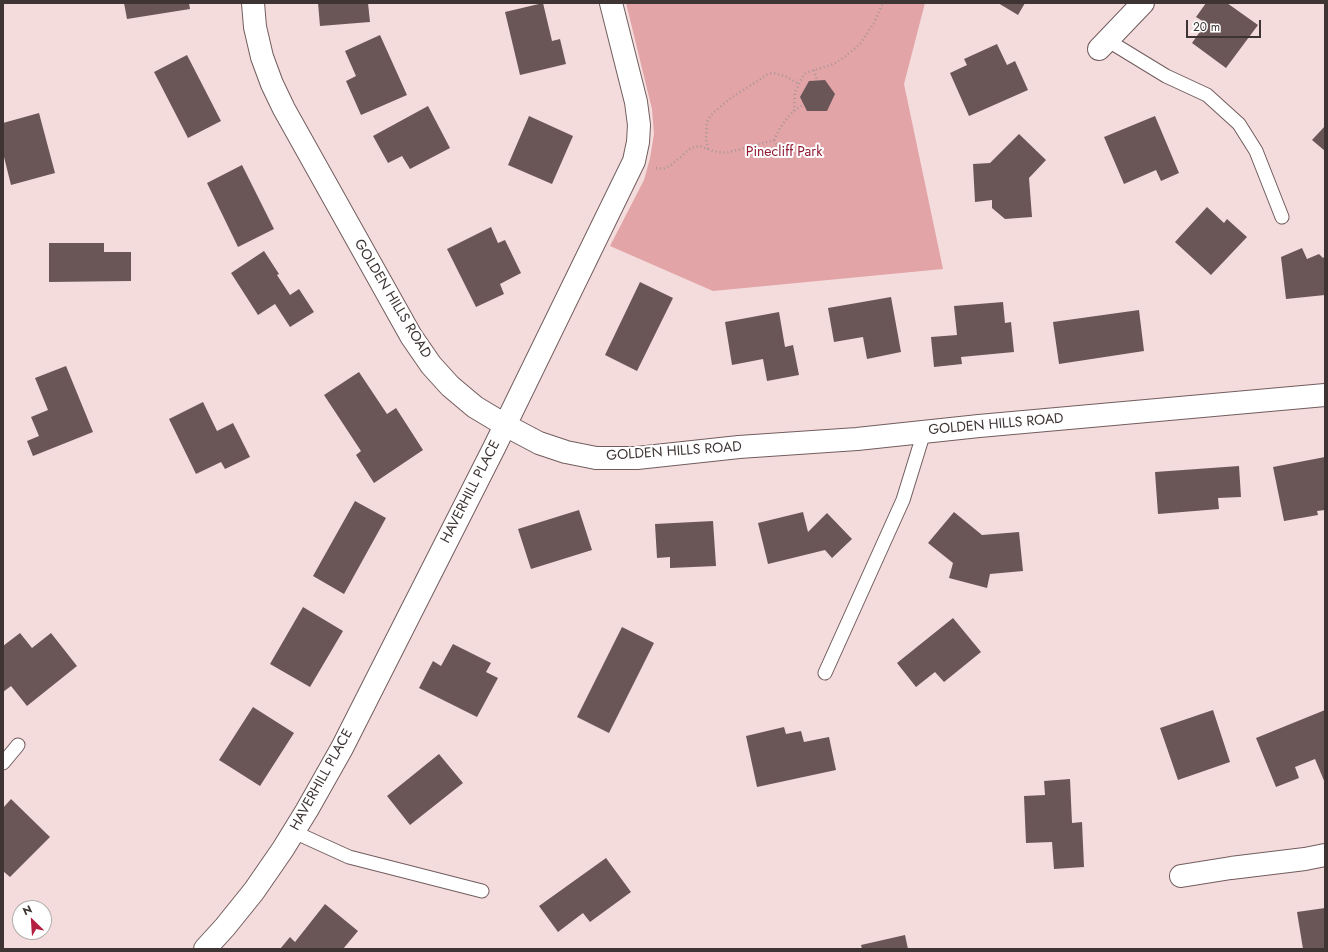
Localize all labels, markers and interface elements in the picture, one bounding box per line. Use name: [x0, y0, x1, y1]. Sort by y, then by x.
scale bar: [1188, 12, 1263, 38]
text: 20 m: [1193, 18, 1220, 36]
park label: Pinecliff Park: [746, 145, 822, 161]
street label: GOLDEN HILLS ROAD: [350, 237, 434, 361]
street label: GOLDEN HILLS ROAD: [928, 411, 1064, 439]
street label: HAVERHILL PLACE: [438, 438, 504, 546]
street label: GOLDEN HILLS ROAD: [606, 439, 742, 465]
street label: HAVERHILL PLACE: [287, 726, 357, 834]
north arrow: [12, 900, 52, 940]
text: N: [20, 901, 35, 919]

